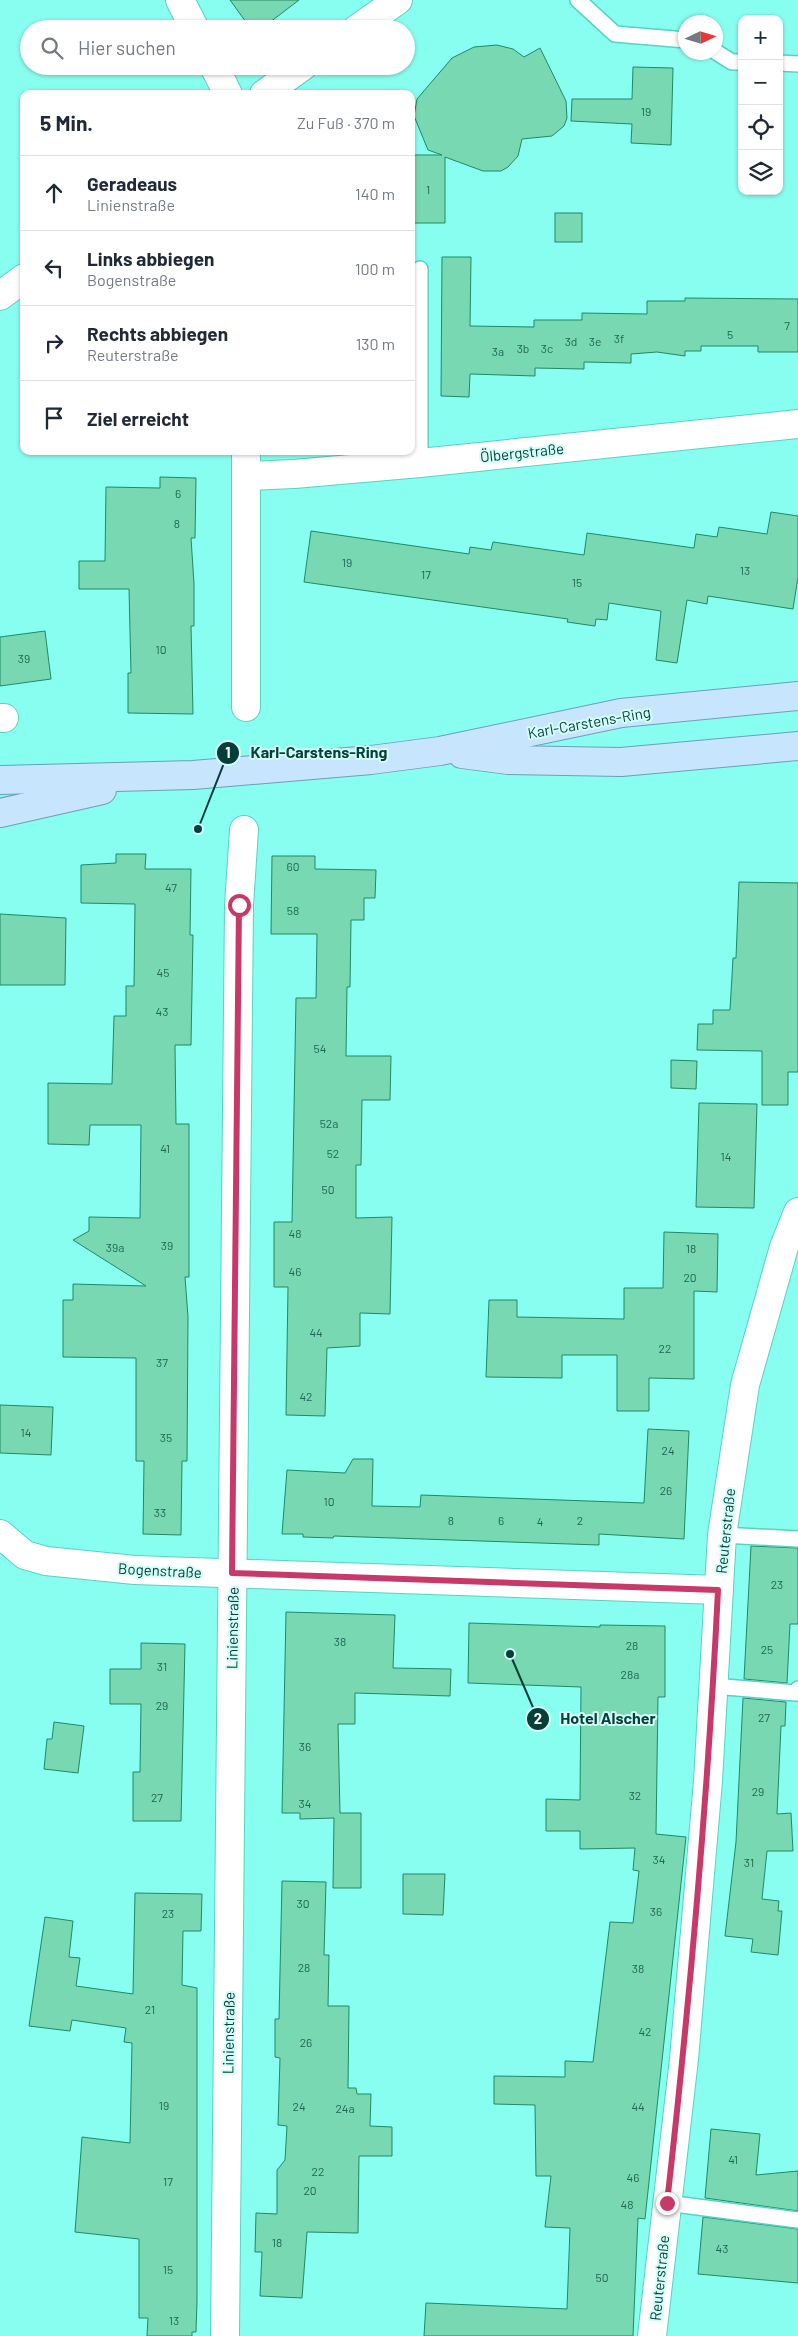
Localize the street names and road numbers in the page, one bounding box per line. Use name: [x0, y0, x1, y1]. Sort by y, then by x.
street label: Ölbergstraße: [479, 439, 565, 465]
street label: Karl-Carstens-Ring: [526, 702, 652, 742]
street label: Reuterstraße: [712, 1487, 738, 1575]
street label: Bogenstraße: [118, 1559, 202, 1581]
street label: Linienstraße: [222, 1587, 242, 1669]
street label: Linienstraße: [218, 1992, 238, 2074]
street label: Reuterstraße: [646, 2234, 672, 2322]

